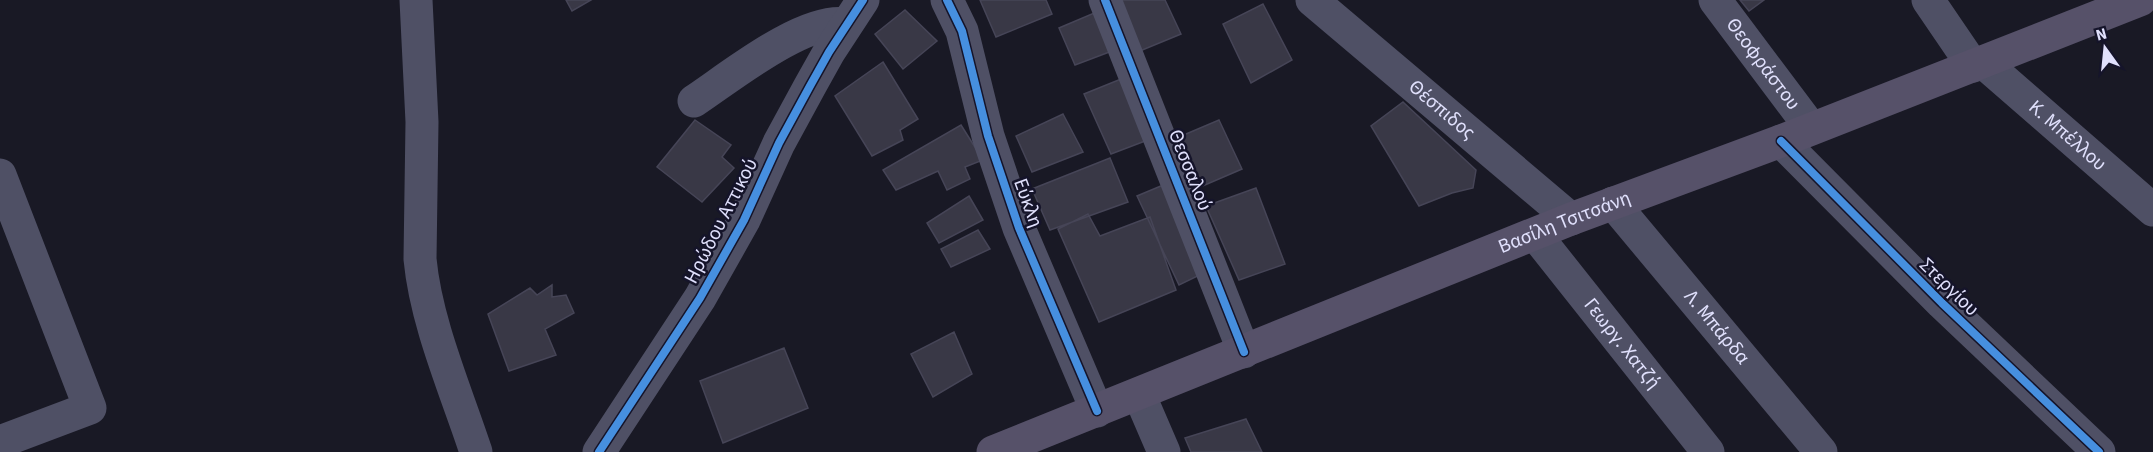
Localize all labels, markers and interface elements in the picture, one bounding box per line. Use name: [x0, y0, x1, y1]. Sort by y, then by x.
street label: Θεοφράστου: [1719, 12, 1807, 116]
north arrow: [2075, 18, 2135, 78]
text: N: [2093, 22, 2109, 46]
street label: Θέσπιδος: [1402, 73, 1482, 146]
street label: Κ. Μπέλλου: [2022, 94, 2113, 177]
street label: Θεσσαλού: [1161, 125, 1219, 215]
street label: Ηρώδου Αττικού: [677, 153, 765, 289]
street label: Εύκλη: [1006, 174, 1050, 232]
street label: Βασίλη Τσιτσάνη: [1494, 184, 1635, 261]
street label: Στεργίου: [1913, 251, 1985, 323]
street label: Λ. Μπάρδα: [1677, 284, 1756, 371]
street label: Γεωργ. Χατζή: [1577, 292, 1667, 395]

